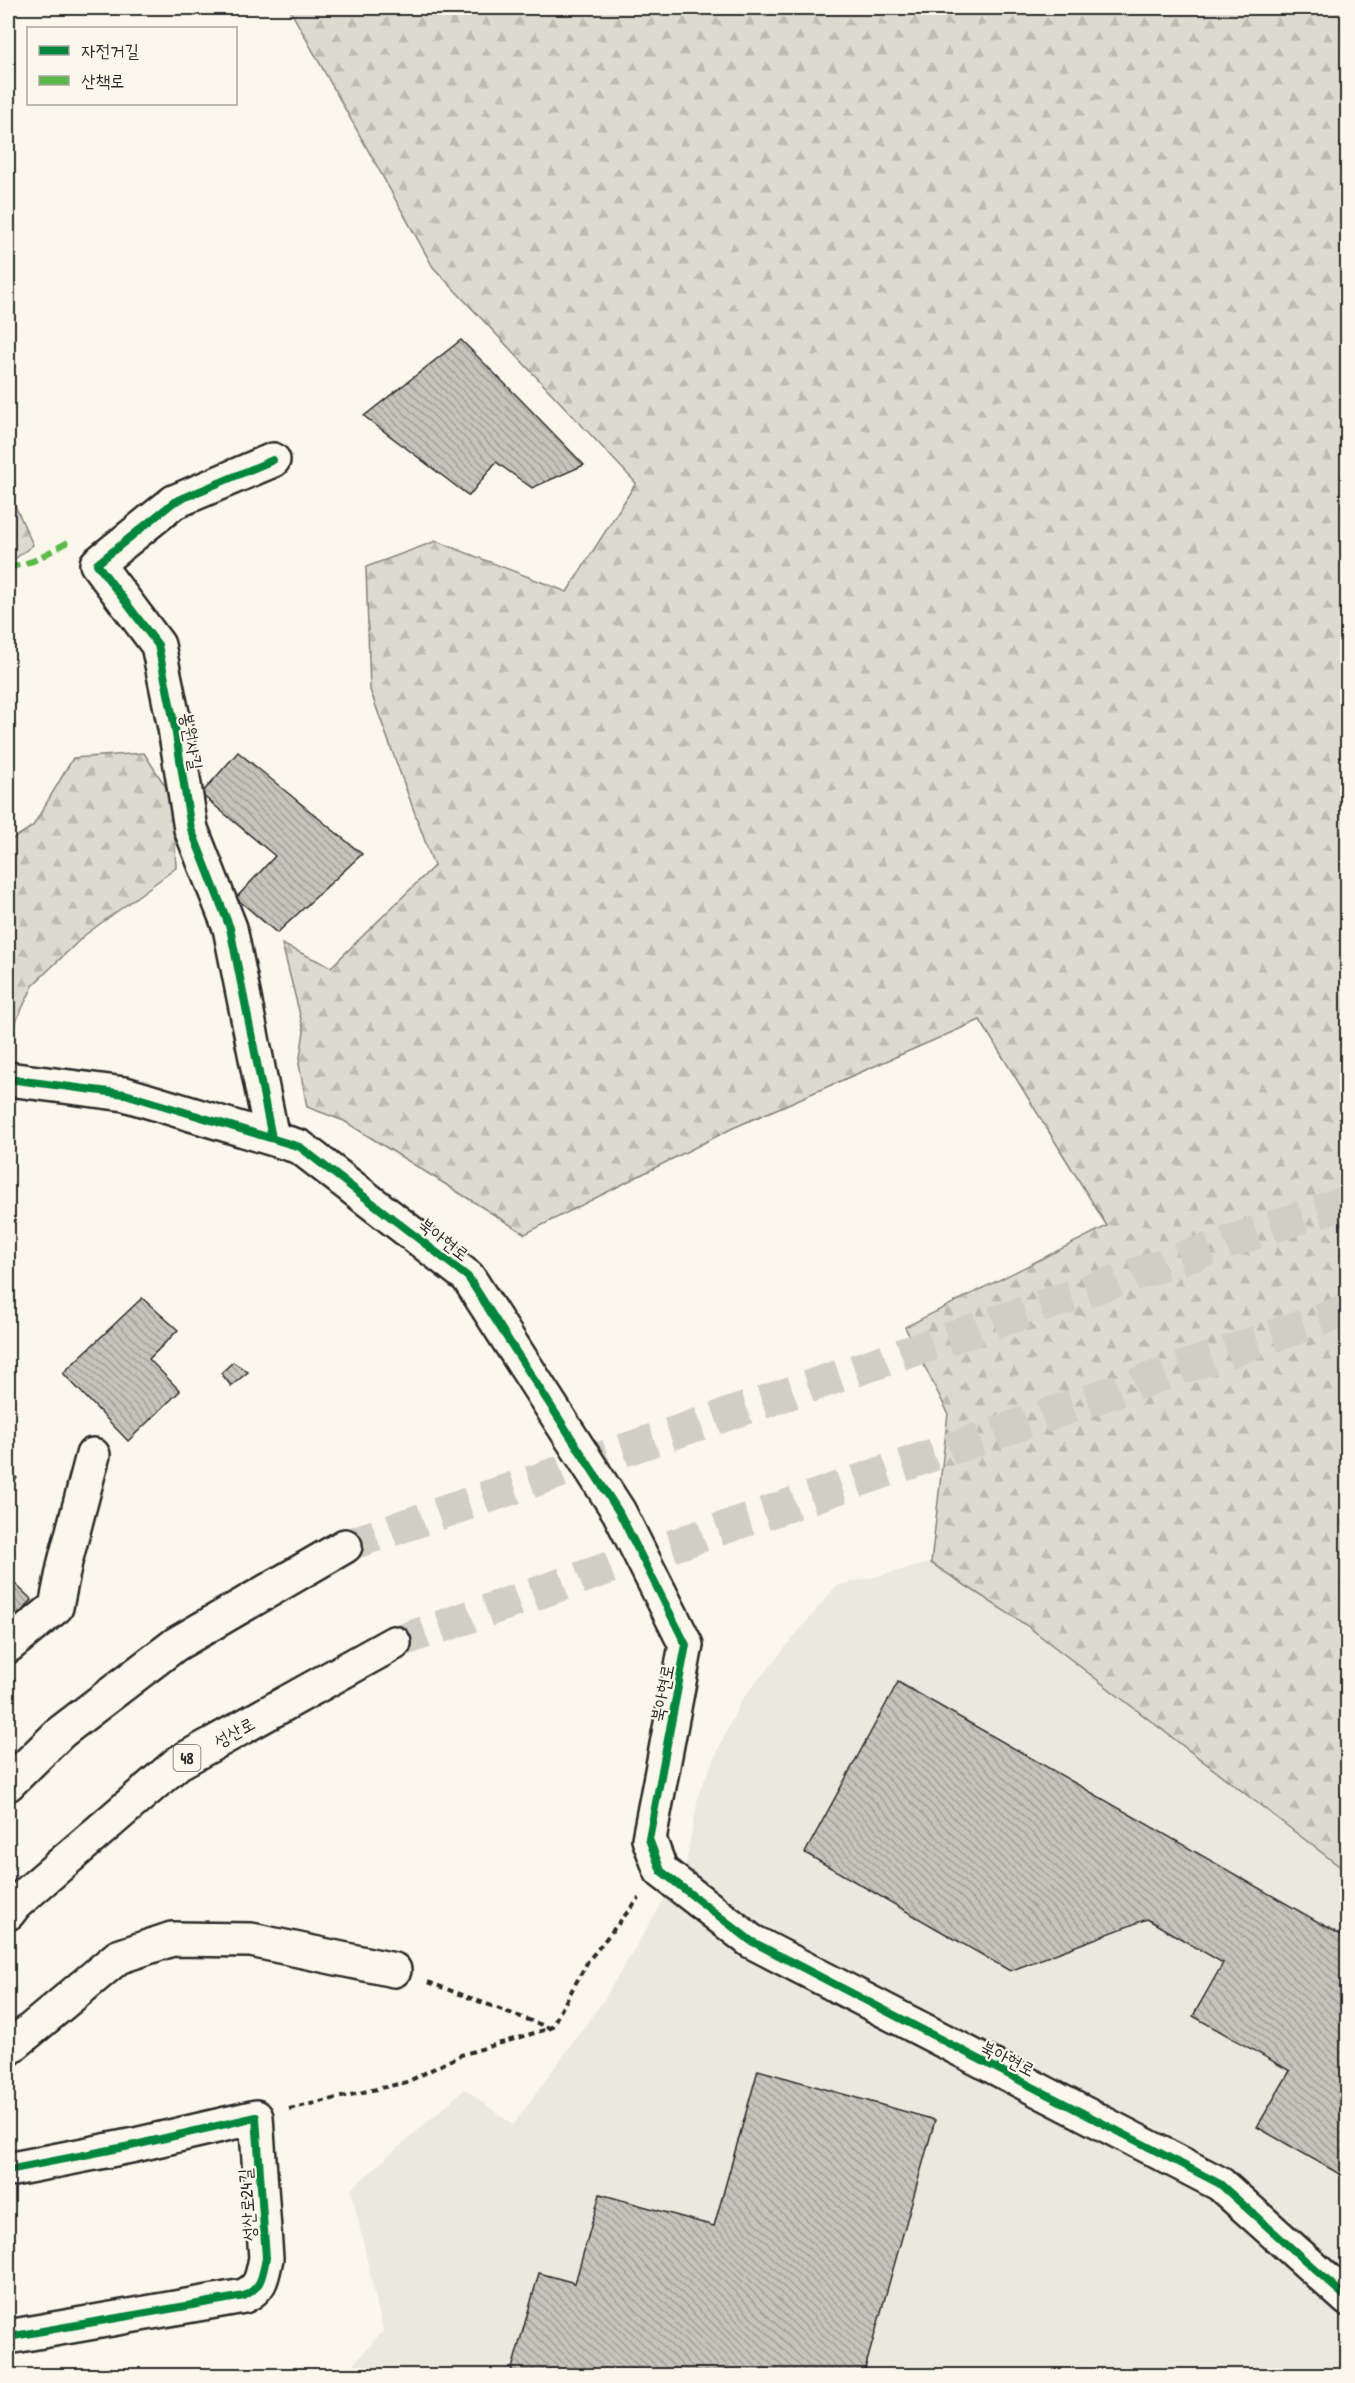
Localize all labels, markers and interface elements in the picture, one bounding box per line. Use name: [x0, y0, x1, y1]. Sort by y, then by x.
legend: [27, 27, 237, 105]
text: 자전거길: [81, 38, 139, 63]
text: 산책로: [81, 68, 124, 93]
street label: 봉원사길: [175, 710, 209, 772]
street label: 북아현로: [413, 1211, 475, 1267]
street label: 북아현로: [644, 1662, 680, 1724]
street label: 성산로: [209, 1711, 259, 1753]
road number: 48: [174, 1745, 201, 1771]
street label: 북아현로: [977, 2034, 1039, 2082]
street label: 성산로24길: [232, 2167, 262, 2242]

